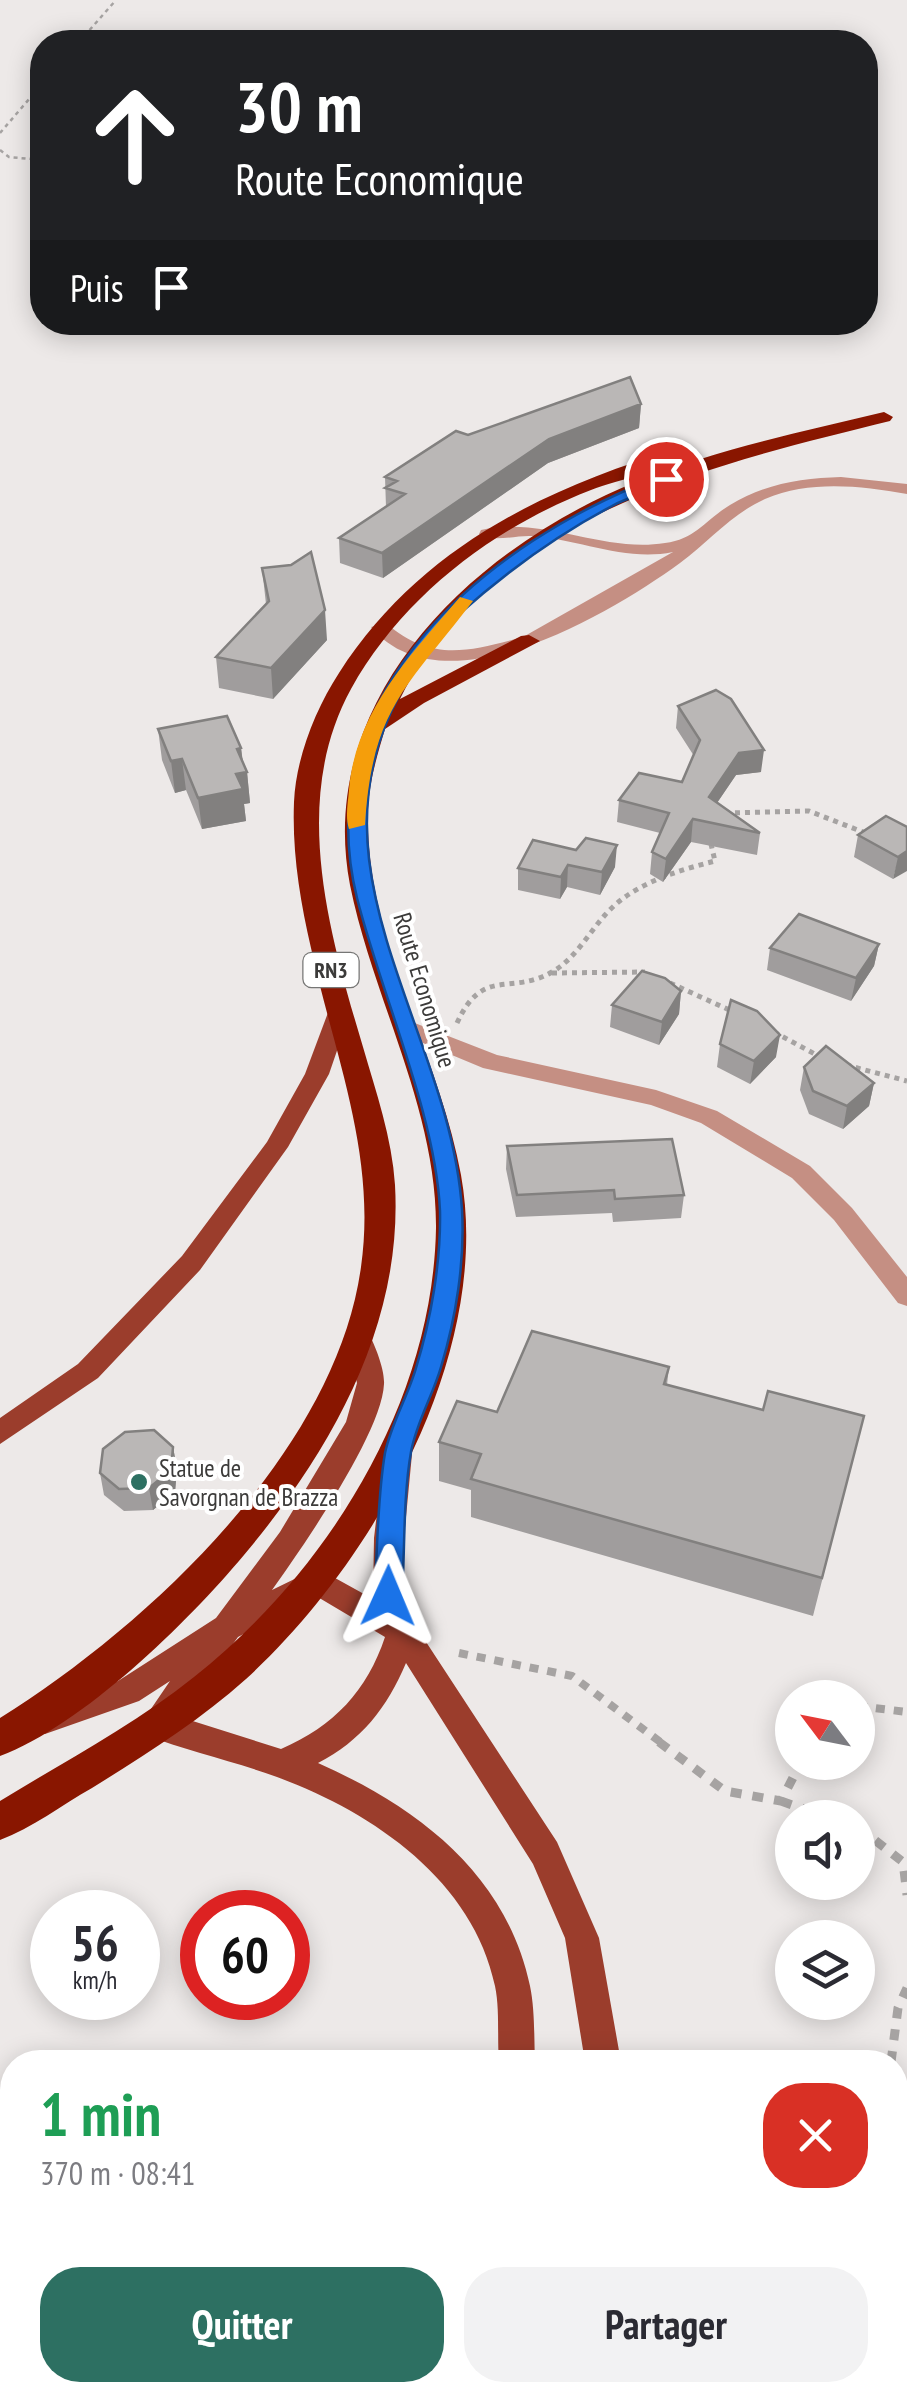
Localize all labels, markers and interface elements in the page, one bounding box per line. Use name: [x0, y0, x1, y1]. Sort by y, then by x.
text: 30 m: [235, 61, 363, 151]
icon: ahead: [70, 70, 200, 200]
text: Route Economique: [235, 149, 524, 207]
icon: arrive: [144, 260, 199, 315]
text: Puis: [70, 263, 124, 312]
pin: [624, 437, 709, 522]
icon: arrive: [639, 452, 694, 507]
street label: Route Economique: [386, 909, 464, 1071]
road number: RN3: [304, 953, 358, 987]
place label: Statue de Savorgnan de Brazza: [159, 1452, 338, 1513]
marker: Statue de Savorgnan de Brazza: [128, 1471, 150, 1493]
position arrow: [336, 1544, 440, 1648]
north arrow: [775, 1680, 875, 1780]
map controls: [775, 1680, 875, 2020]
button: sound: [775, 1800, 875, 1900]
speed limit sign: 60: [180, 1890, 310, 2020]
text: 56: [71, 1910, 119, 1975]
button: layers: [775, 1920, 875, 2020]
text: km/h: [73, 1964, 117, 1996]
text: 1 min: [40, 2075, 161, 2153]
button: close: [763, 2083, 868, 2188]
text: 370 m · 08:41: [40, 2152, 195, 2194]
button: Quitter: [40, 2267, 444, 2382]
button: Partager: [464, 2267, 868, 2382]

